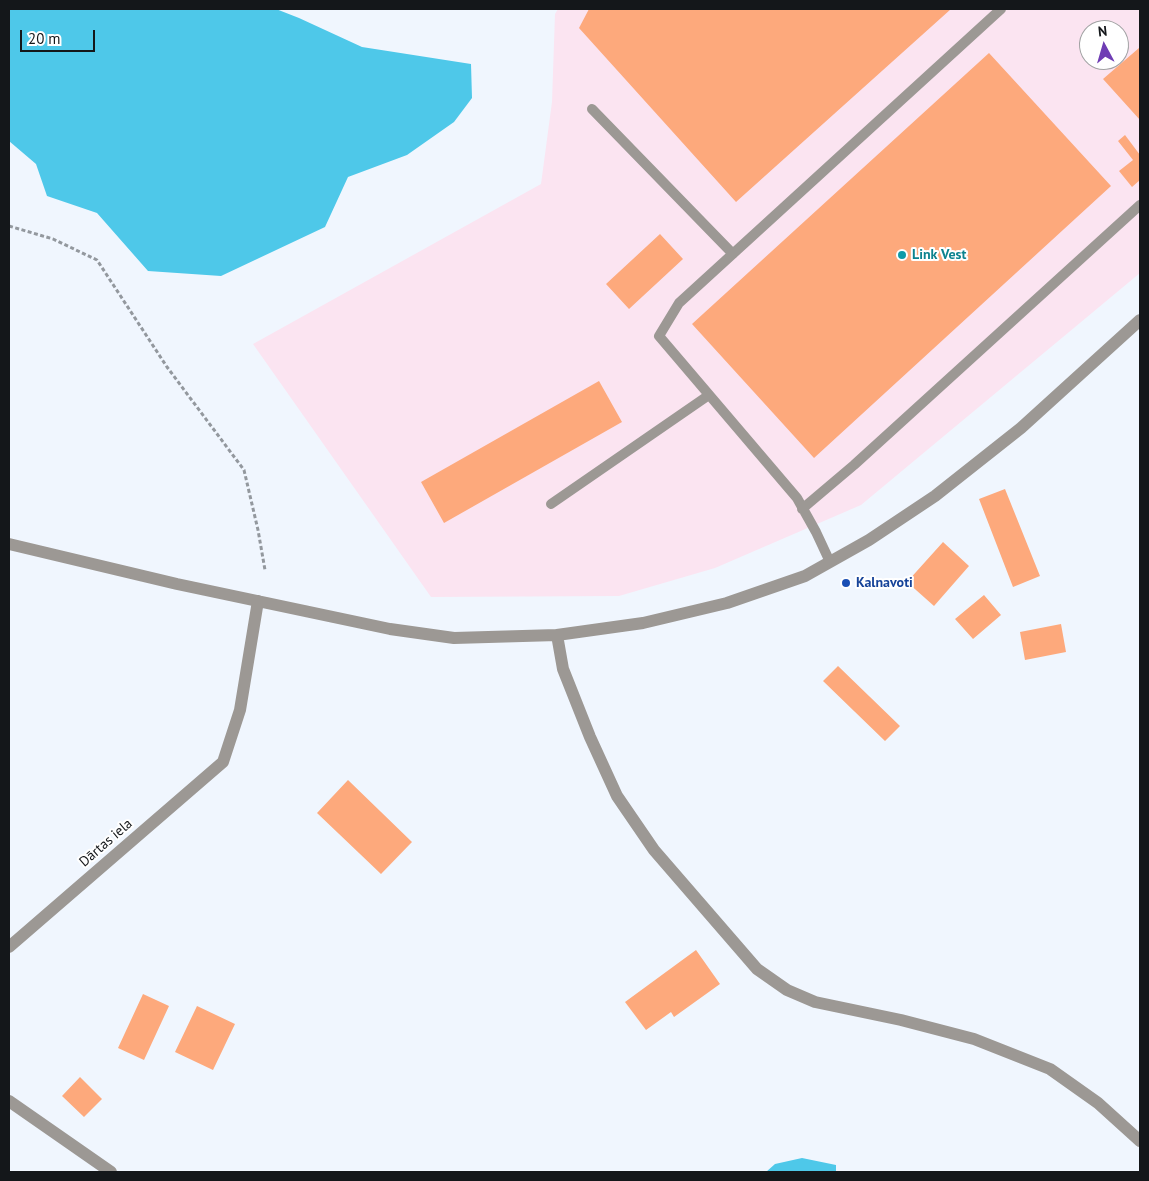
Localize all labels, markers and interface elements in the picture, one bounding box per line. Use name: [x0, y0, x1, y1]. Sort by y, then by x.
scale bar: [22, 20, 98, 52]
north arrow: [1079, 20, 1129, 70]
text: N: [1097, 22, 1108, 41]
text: 20 m: [28, 29, 61, 48]
place label: Link Vest: [912, 247, 966, 263]
marker: Link Vest: [896, 249, 908, 261]
place label: Kalnavoti: [856, 575, 913, 591]
marker: Kalnavoti: [840, 577, 852, 589]
street label: Dārtas iela: [76, 816, 136, 870]

